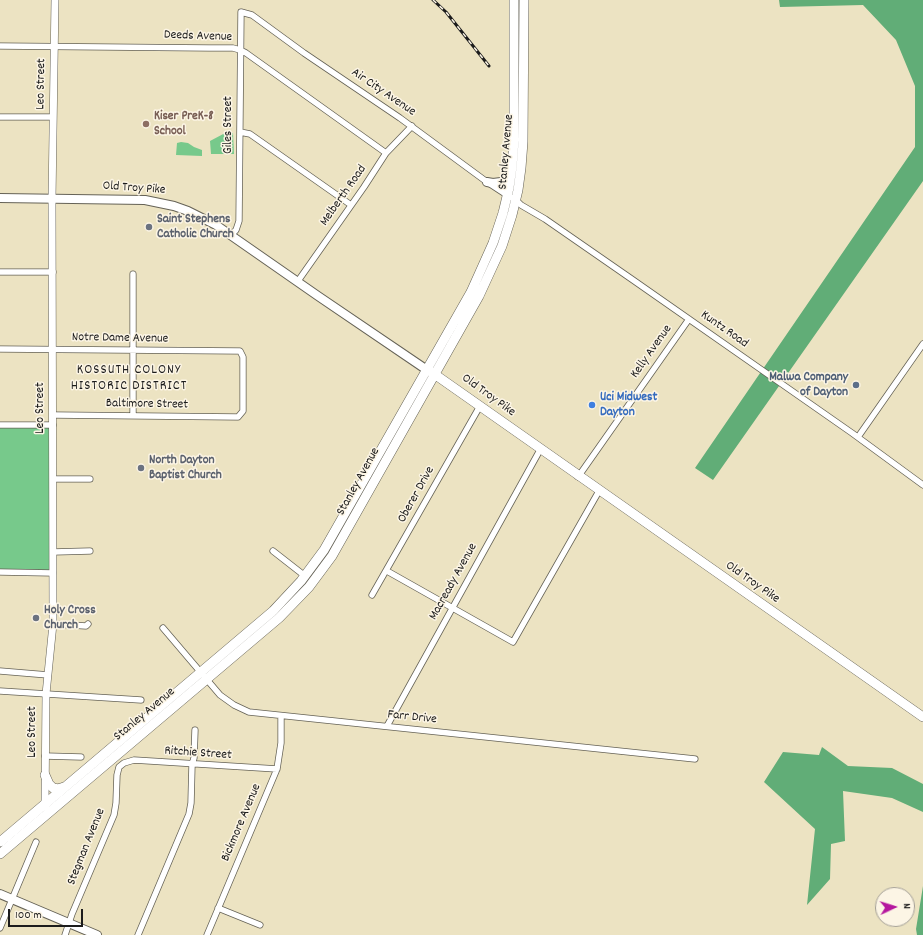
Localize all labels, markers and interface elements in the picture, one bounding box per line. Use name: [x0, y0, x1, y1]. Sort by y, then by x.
street label: Deeds Avenue: [164, 28, 232, 46]
street label: Leo Street: [34, 58, 50, 110]
street label: Air City Avenue: [348, 66, 418, 120]
street label: Giles Street: [221, 96, 237, 154]
place label: Kiser PreK-8 School: [154, 109, 213, 140]
street label: Stanley Avenue: [496, 114, 518, 190]
marker: Kiser PreK-8 School: [141, 119, 151, 129]
street label: Melberth Road: [317, 163, 371, 229]
street label: Old Troy Pike: [102, 179, 166, 199]
place label: Saint Stephens Catholic Church: [157, 212, 234, 243]
marker: Saint Stephens Catholic Church: [144, 222, 154, 232]
street label: Kuntz Road: [697, 308, 751, 352]
street label: Kelly Avenue: [628, 322, 676, 382]
street label: Notre Dame Avenue: [72, 330, 168, 348]
district label: KOSSUTH COLONY HISTORIC DISTRICT: [71, 363, 187, 396]
place label: Malwa Company of Dayton: [769, 370, 848, 401]
street label: Old Troy Pike: [458, 371, 518, 421]
marker: Malwa Company of Dayton: [851, 380, 861, 390]
street label: Leo Street: [33, 382, 49, 434]
place label: Uci Midwest Dayton: [600, 390, 657, 421]
street label: Baltimore Street: [106, 396, 188, 414]
marker: Uci Midwest Dayton: [587, 400, 597, 410]
street label: Stanley Avenue: [334, 445, 384, 519]
place label: North Dayton Baptist Church: [149, 453, 222, 484]
marker: North Dayton Baptist Church: [136, 463, 146, 473]
street label: Oberer Drive: [395, 464, 439, 526]
street label: Macready Avenue: [426, 541, 482, 623]
street label: Old Troy Pike: [722, 559, 782, 607]
place label: Holy Cross Church: [44, 603, 96, 634]
marker: Holy Cross Church: [31, 613, 41, 623]
street label: Stanley Avenue: [111, 685, 179, 745]
street label: Leo Street: [25, 706, 41, 758]
street label: Farr Drive: [387, 708, 437, 728]
street label: Ritchie Street: [164, 744, 232, 764]
street label: Bickmore Avenue: [219, 782, 265, 864]
street label: Stegman Avenue: [64, 806, 110, 888]
north arrow: [875, 887, 915, 927]
scale bar: [10, 901, 85, 927]
text: N: [898, 903, 914, 910]
text: 100 m: [15, 907, 42, 924]

